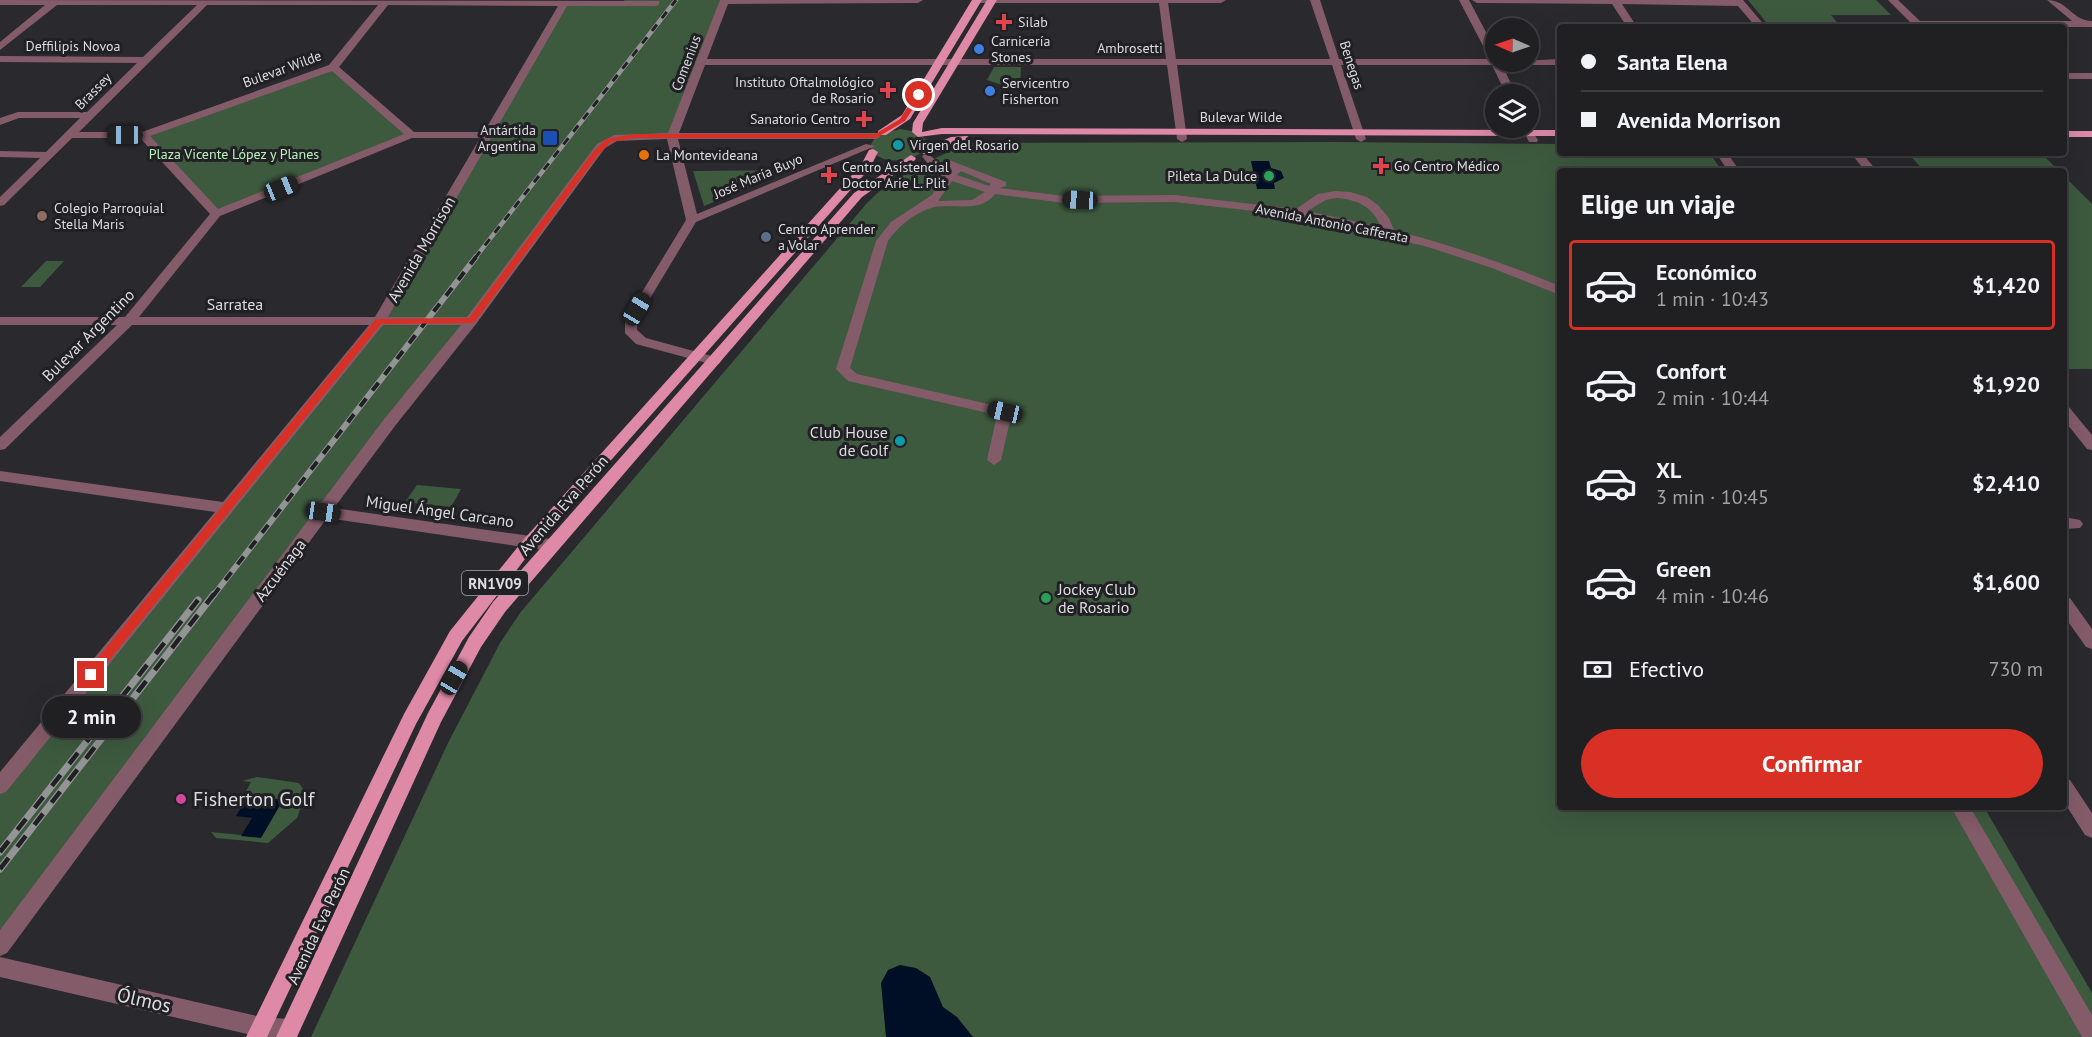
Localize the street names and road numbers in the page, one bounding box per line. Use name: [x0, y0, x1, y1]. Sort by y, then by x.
street label: Comenius: [667, 32, 705, 93]
street label: Deffilipis Novoa: [26, 37, 120, 55]
street label: Benegas: [1336, 38, 1368, 92]
street label: Ambrosetti: [1097, 39, 1163, 57]
street label: Bulevar Wilde: [240, 46, 324, 92]
street label: Brassey: [71, 68, 116, 113]
street label: Bulevar Wilde: [1200, 108, 1282, 126]
street label: José María Buyo: [710, 149, 805, 203]
street label: Avenida Morrison: [383, 193, 459, 305]
street label: Avenida Antonio Cafferata: [1254, 199, 1410, 247]
street label: Bulevar Argentino: [38, 285, 138, 385]
street label: Sarratea: [207, 294, 263, 314]
street label: Avenida Eva Perón: [514, 451, 612, 559]
street label: Miguel Ángel Carcano: [365, 491, 515, 531]
street label: Azcuénaga: [250, 535, 310, 605]
road number: RN1V09: [462, 571, 528, 595]
street label: Avenida Eva Perón: [282, 865, 354, 987]
street label: Ólmos: [114, 981, 174, 1019]

